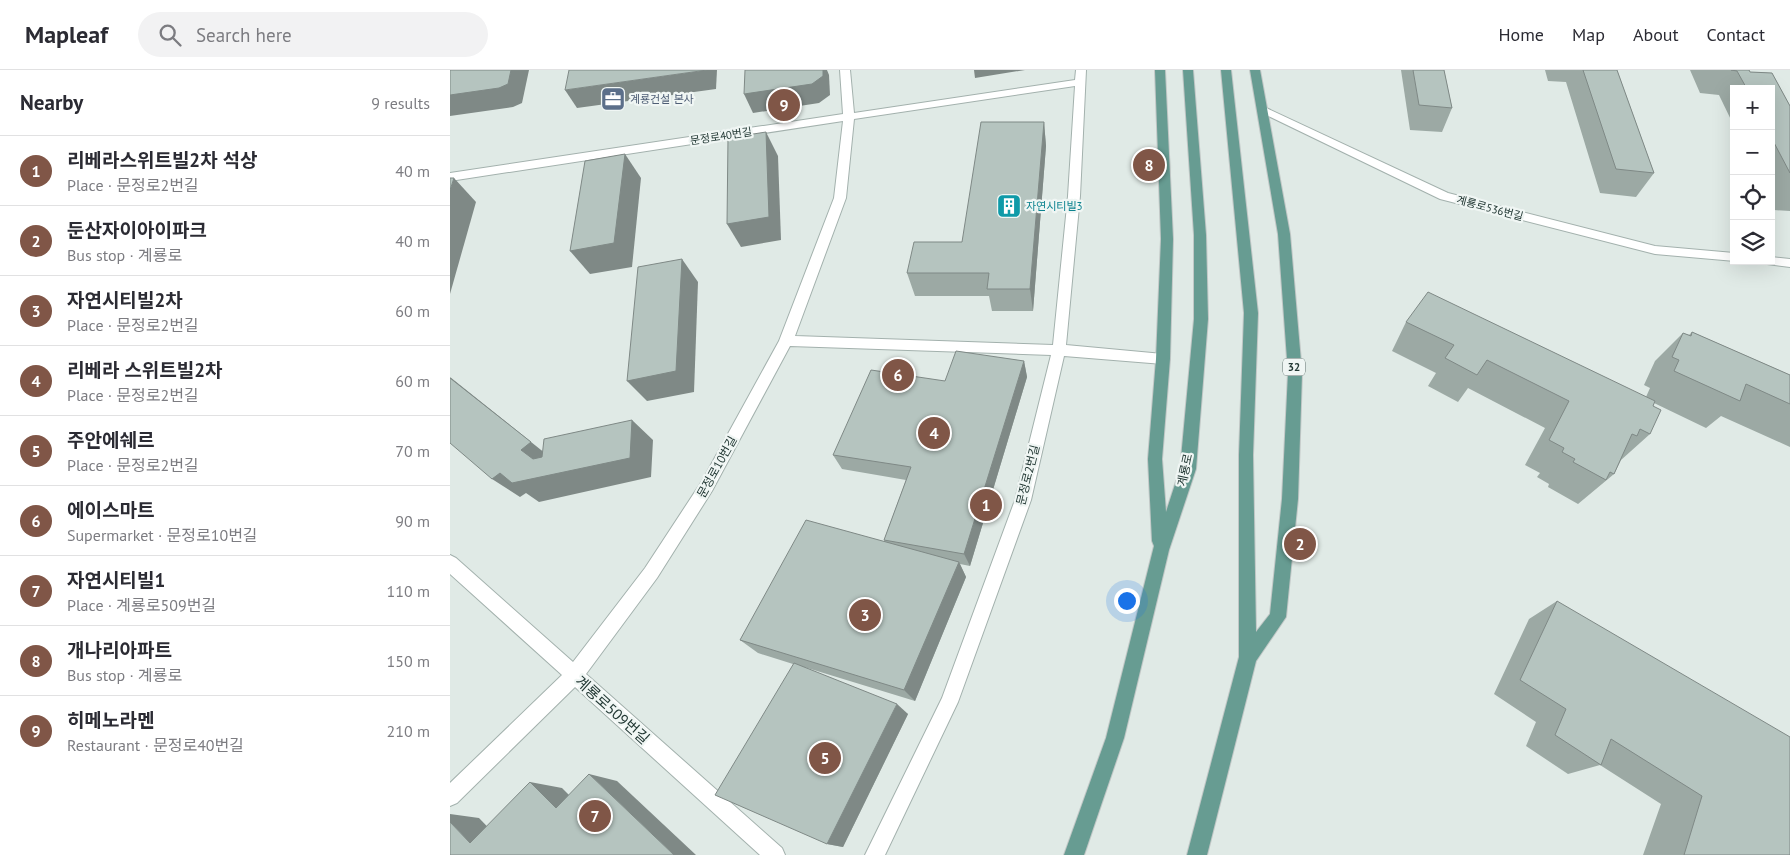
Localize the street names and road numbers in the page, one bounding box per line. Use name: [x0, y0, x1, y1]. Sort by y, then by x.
street label: 문정로40번길: [689, 124, 753, 148]
street label: 계룡로536번길: [1455, 192, 1525, 224]
road number: 32: [1283, 358, 1305, 376]
street label: 문정로10번길: [693, 433, 740, 500]
street label: 문정로2번길: [1013, 443, 1042, 507]
street label: 계룡로: [1174, 452, 1195, 488]
street label: 계룡로509번길: [571, 671, 653, 748]

